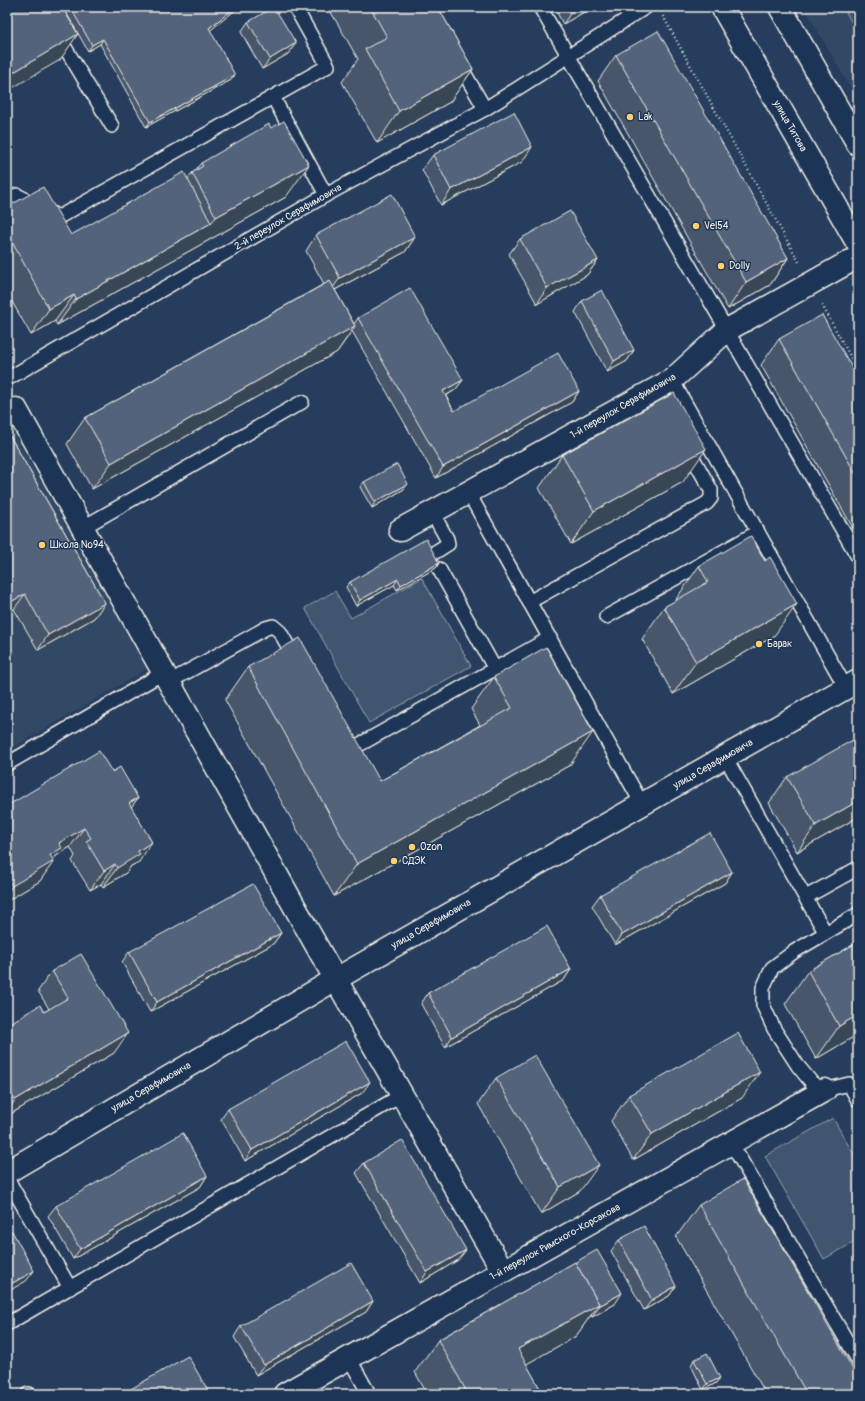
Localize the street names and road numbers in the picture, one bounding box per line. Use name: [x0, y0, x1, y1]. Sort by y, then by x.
street label: улица Титова: [770, 97, 810, 154]
street label: 2-й переулок Серафимовича: [232, 181, 344, 253]
street label: 1-й переулок Серафимовича: [568, 371, 678, 441]
street label: улица Серафимовича: [670, 736, 755, 792]
street label: улица Серафимовича: [388, 896, 473, 952]
street label: улица Серафимовича: [108, 1059, 193, 1115]
street label: 1-й переулок Римского-Корсакова: [488, 1201, 623, 1283]

